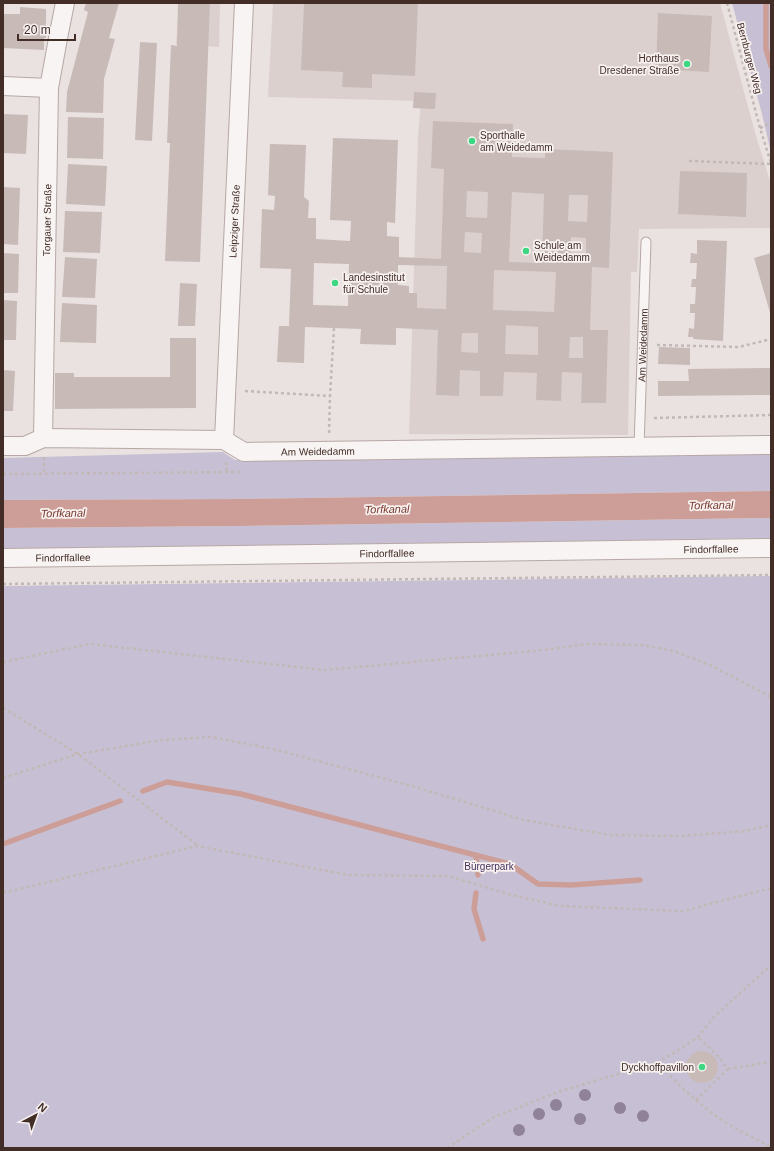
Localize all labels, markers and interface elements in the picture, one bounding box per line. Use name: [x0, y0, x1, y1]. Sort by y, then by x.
scale bar: [18, 16, 75, 42]
street label: Bernburger Weg: [735, 21, 764, 95]
text: 20 m: [24, 23, 51, 37]
place label: Horthaus Dresdener Straße: [600, 53, 679, 76]
marker: Horthaus Dresdener Straße: [682, 59, 692, 69]
place label: Sporthalle am Weidedamm: [480, 130, 553, 153]
marker: Sporthalle am Weidedamm: [467, 136, 477, 146]
street label: Torgauer Straße: [41, 183, 53, 256]
street label: Leipziger Straße: [227, 184, 242, 258]
place label: Schule am Weidedamm: [534, 240, 590, 263]
marker: Schule am Weidedamm: [521, 246, 531, 256]
place label: Landesinstitut für Schule: [343, 272, 405, 295]
marker: Landesinstitut für Schule: [330, 278, 340, 288]
street label: Am Weidedamm: [636, 308, 650, 382]
street label: Am Weidedamm: [281, 446, 355, 458]
water label: Torfkanal: [688, 499, 734, 511]
water label: Torfkanal: [364, 503, 410, 515]
water label: Torfkanal: [40, 507, 86, 519]
street label: Findorffallee: [683, 543, 739, 555]
street label: Findorffallee: [359, 548, 415, 559]
street label: Findorffallee: [35, 552, 91, 564]
park label: Bürgerpark: [464, 861, 515, 872]
place label: Dyckhoffpavillon: [621, 1062, 694, 1073]
marker: Dyckhoffpavillon: [697, 1062, 707, 1072]
north arrow: [16, 1095, 56, 1135]
text: N: [36, 1100, 50, 1115]

